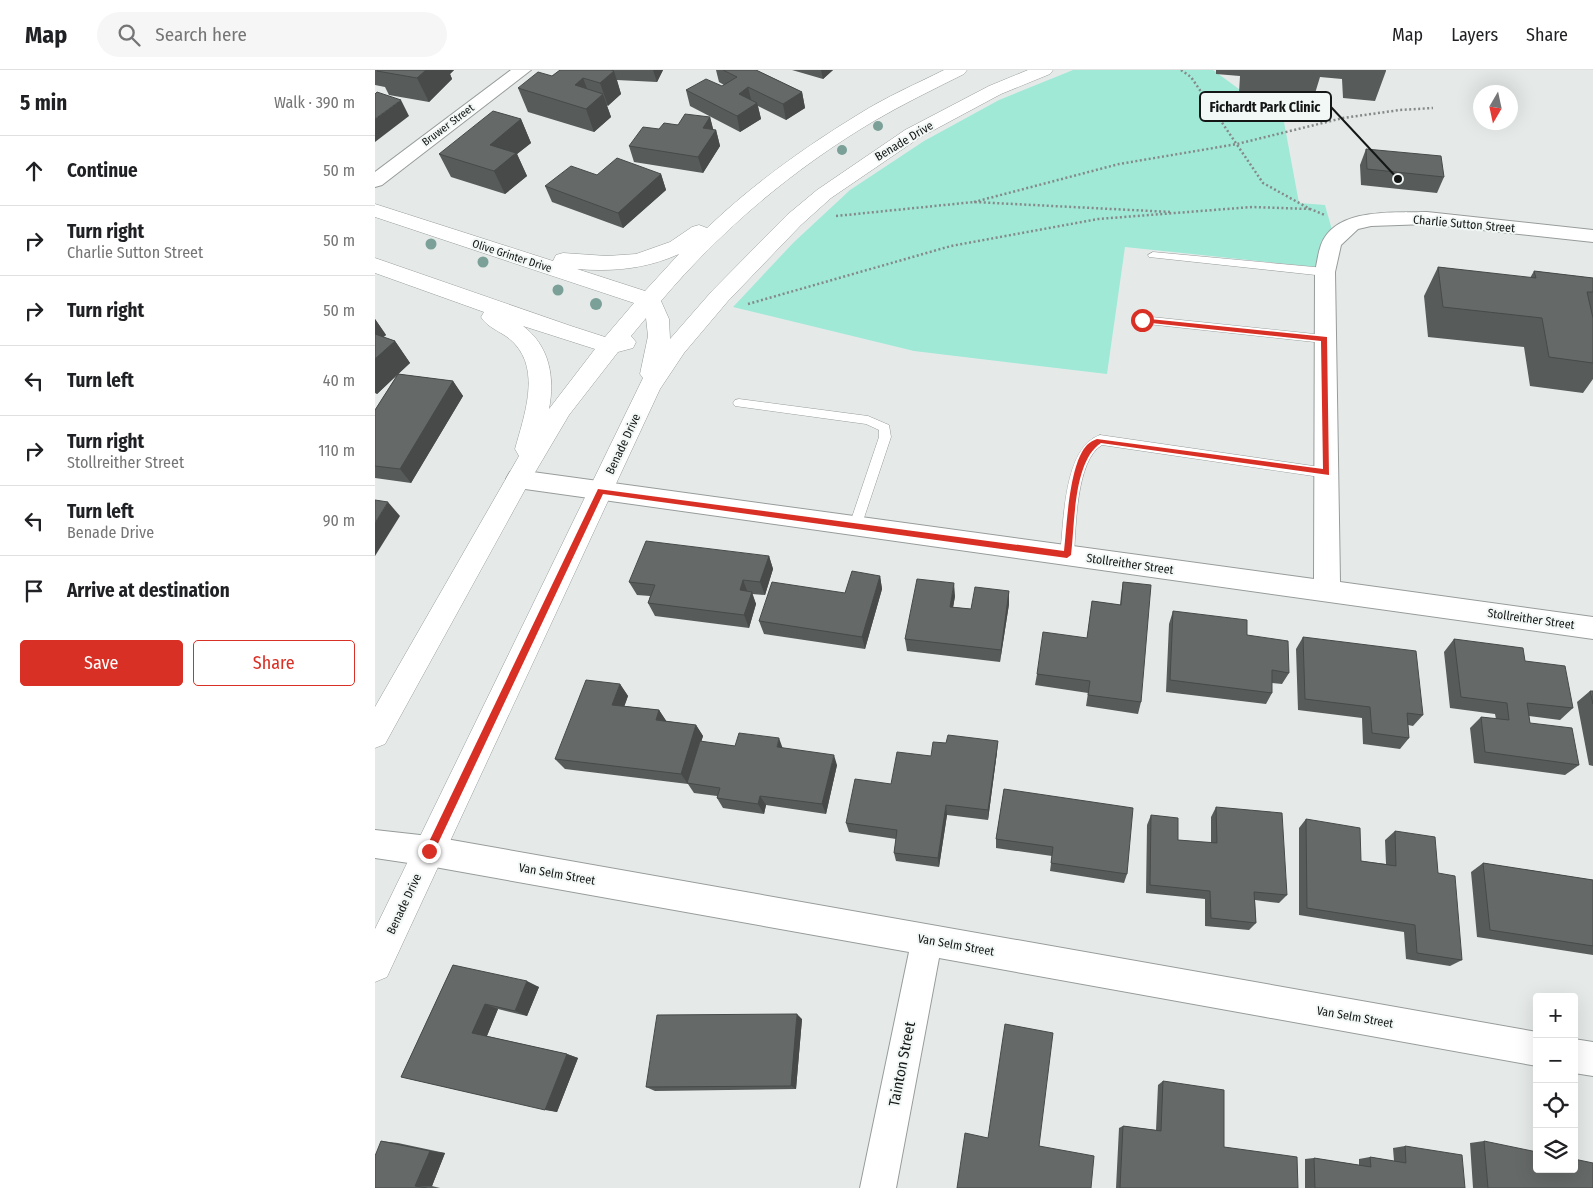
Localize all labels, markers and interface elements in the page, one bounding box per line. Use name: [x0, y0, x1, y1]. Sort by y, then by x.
search box: [97, 12, 447, 57]
text: Map: [25, 21, 67, 49]
icon: search: [115, 21, 143, 49]
text: Search here: [155, 23, 247, 46]
text: Map: [1392, 24, 1423, 46]
text: Layers: [1451, 24, 1498, 46]
text: Share: [1526, 24, 1568, 46]
north arrow: [1473, 85, 1518, 130]
text: 5 min: [20, 90, 67, 116]
callout: Fichardt Park Clinic: [1200, 92, 1331, 121]
text: Walk · 390 m: [274, 93, 355, 112]
text: Fichardt Park Clinic: [1210, 99, 1321, 116]
street label: Bruwer Street: [419, 101, 477, 149]
street label: Benade Drive: [872, 118, 936, 164]
icon: ahead: [20, 157, 48, 185]
text: Continue: [67, 159, 138, 182]
text: 50 m: [323, 161, 355, 180]
street label: Charlie Sutton Street: [1412, 213, 1516, 235]
text: Turn right: [67, 220, 144, 243]
icon: right: [20, 227, 48, 255]
text: 50 m: [323, 231, 355, 250]
street label: Olive Grinter Drive: [471, 237, 553, 275]
text: Charlie Sutton Street: [67, 243, 203, 262]
icon: right: [20, 297, 48, 325]
text: Turn right: [67, 299, 144, 322]
text: 50 m: [323, 301, 355, 320]
route start: [1131, 309, 1154, 332]
icon: left: [20, 367, 48, 395]
text: Turn left: [67, 369, 134, 392]
text: 40 m: [323, 371, 355, 390]
street label: Benade Drive: [603, 411, 643, 477]
text: Turn right: [67, 430, 144, 453]
icon: right: [20, 437, 48, 465]
text: 110 m: [318, 441, 355, 460]
text: Stollreither Street: [67, 453, 184, 472]
text: Turn left: [67, 500, 134, 523]
icon: left: [20, 507, 48, 535]
text: 90 m: [323, 511, 355, 530]
text: Benade Drive: [67, 523, 154, 542]
street label: Stollreither Street: [1086, 551, 1175, 577]
icon: arrive: [20, 577, 48, 605]
text: Arrive at destination: [67, 579, 230, 602]
street label: Stollreither Street: [1487, 606, 1576, 632]
button: Save: [20, 640, 183, 686]
button: Share: [193, 640, 355, 686]
route end: [418, 840, 441, 863]
street label: Van Selm Street: [518, 860, 596, 888]
street label: Benade Drive: [384, 871, 424, 937]
street label: Van Selm Street: [917, 931, 995, 959]
map controls: [1533, 993, 1578, 1173]
button: +: [1533, 993, 1578, 1038]
street label: Van Selm Street: [1316, 1003, 1394, 1031]
street label: Tainton Street: [885, 1020, 919, 1108]
button: −: [1533, 1038, 1578, 1083]
button: locate: [1533, 1083, 1578, 1128]
button: layers: [1533, 1128, 1578, 1173]

